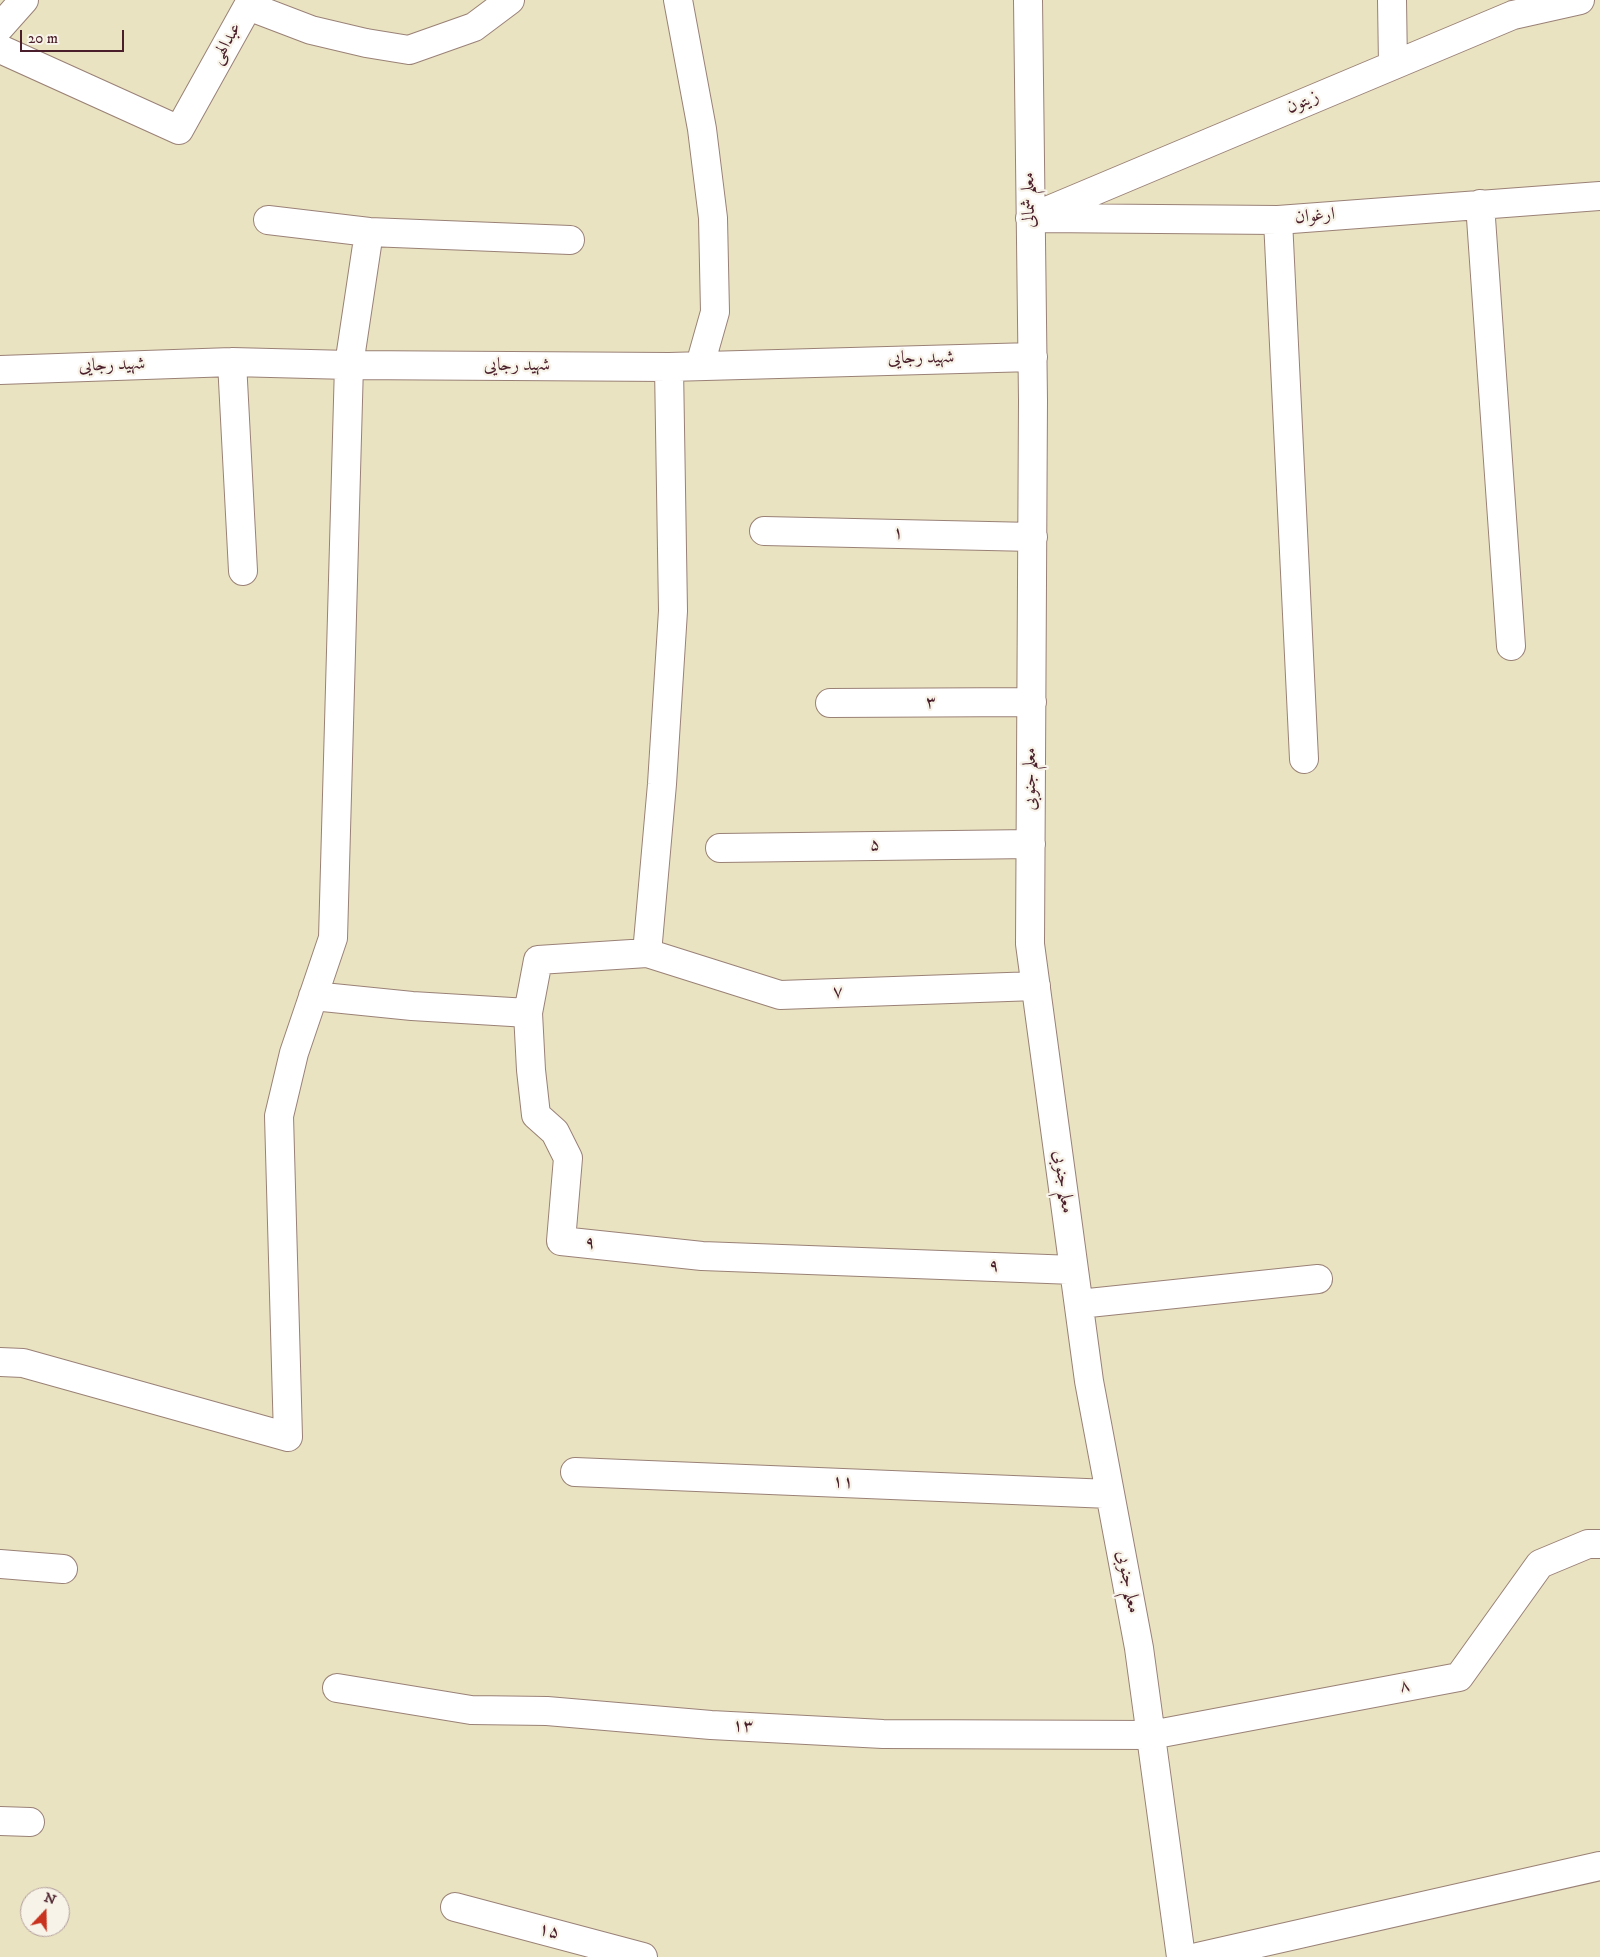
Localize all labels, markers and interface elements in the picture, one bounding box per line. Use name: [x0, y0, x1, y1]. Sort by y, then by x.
street label: عبدالهی: [207, 19, 247, 69]
scale bar: [22, 20, 126, 52]
text: 20 m: [28, 29, 58, 48]
street label: زیتون: [1283, 87, 1323, 119]
street label: معلم شمالی: [1019, 172, 1041, 228]
street label: ارغوان: [1294, 204, 1336, 230]
street label: شهید رجایی: [888, 348, 954, 370]
street label: شهید رجایی: [78, 354, 146, 378]
street label: شهید رجایی: [484, 355, 550, 377]
street label: ۱: [893, 523, 903, 545]
street label: ۳: [926, 692, 936, 714]
street label: معلم جنوبی: [1020, 747, 1042, 811]
street label: ۵: [870, 835, 880, 857]
street label: ۷: [832, 982, 844, 1004]
street label: معلم جنوبی: [1047, 1149, 1077, 1215]
street label: ۹: [584, 1233, 596, 1255]
street label: ۹: [988, 1256, 1000, 1278]
street label: ۱۱: [832, 1472, 854, 1494]
street label: معلم جنوبی: [1110, 1549, 1144, 1615]
street label: ۸: [1398, 1675, 1412, 1699]
street label: ۱۳: [732, 1716, 754, 1738]
north arrow: [20, 1887, 70, 1937]
text: N: [41, 1888, 59, 1909]
street label: ۱۵: [536, 1919, 562, 1945]

